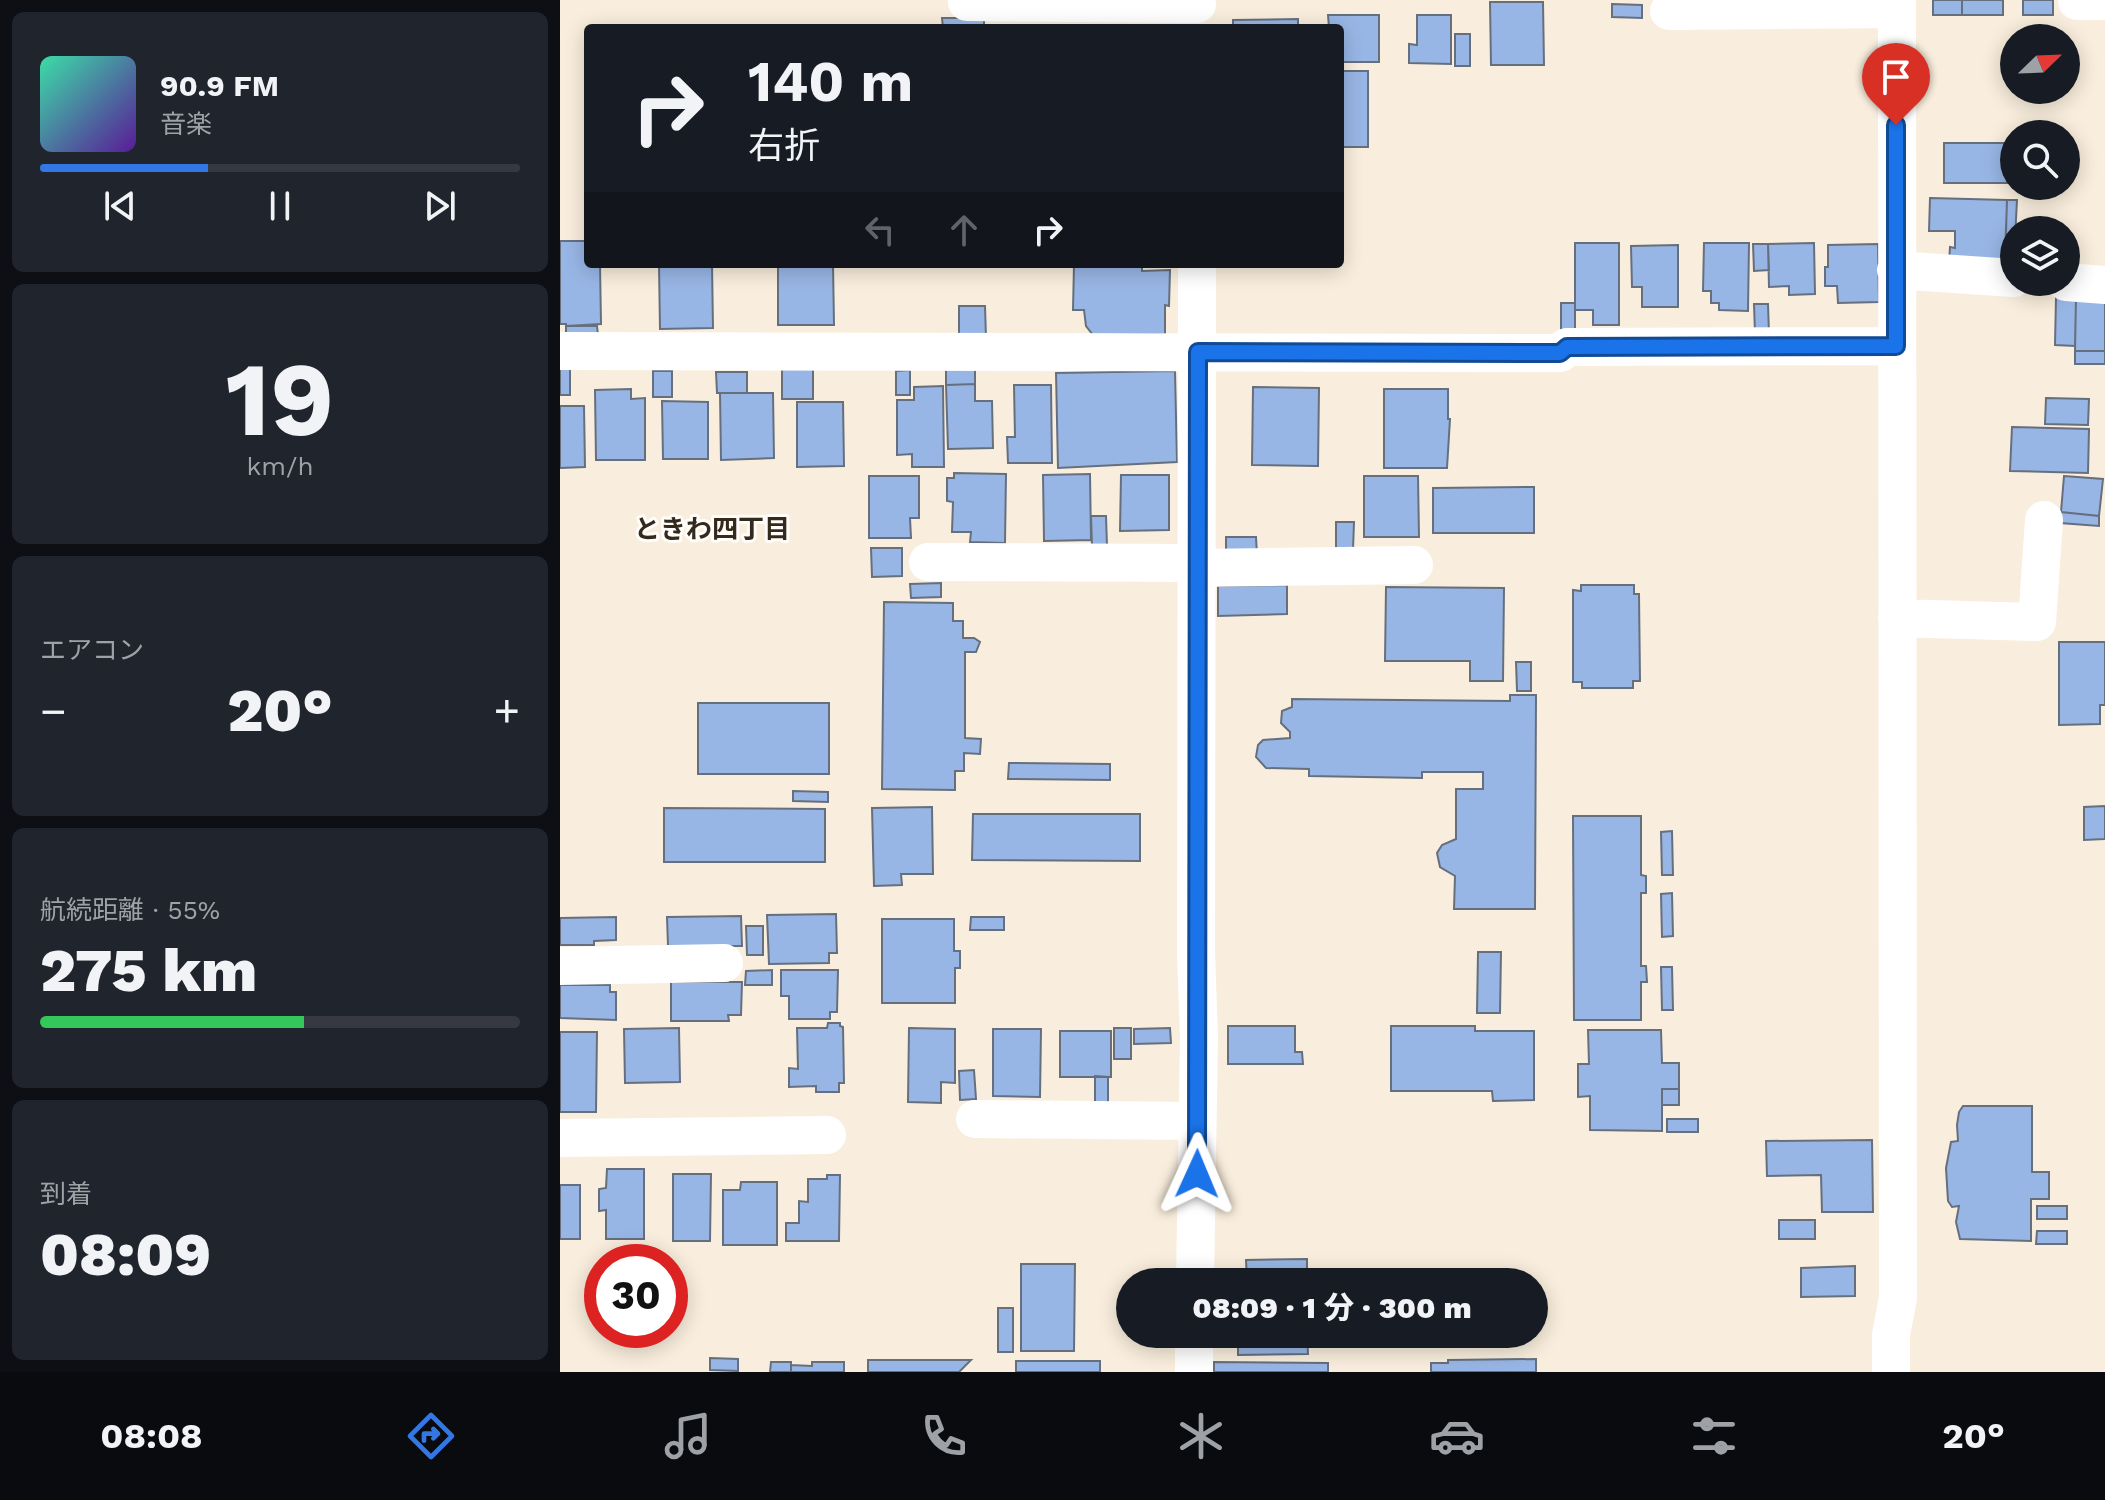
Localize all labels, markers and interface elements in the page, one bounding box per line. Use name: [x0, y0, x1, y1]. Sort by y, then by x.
north arrow: [2000, 24, 2080, 104]
map controls: [2000, 24, 2080, 296]
pin: [1862, 43, 1930, 125]
text: 140 m: [748, 49, 913, 115]
icon: arrive: [1874, 55, 1918, 99]
icon: right: [616, 56, 720, 160]
text: 90.9 FM: [160, 68, 279, 103]
text: 音楽: [160, 109, 212, 139]
button: search: [2000, 120, 2080, 200]
text: 右折: [748, 125, 820, 167]
icon: previous: [98, 184, 142, 228]
icon: pause: [258, 184, 302, 228]
icon: next: [418, 184, 462, 228]
icon: left: [858, 208, 902, 252]
icon: ahead: [942, 208, 986, 252]
icon: right: [1026, 208, 1070, 252]
button: layers: [2000, 216, 2080, 296]
text: 19: [226, 338, 334, 460]
text: km/h: [247, 451, 313, 481]
district label: ときわ四丁目: [634, 514, 790, 544]
text: エアコン: [40, 635, 144, 665]
text: 20°: [227, 675, 333, 746]
text: −: [40, 685, 67, 737]
text: +: [493, 685, 520, 737]
text: 航続距離 · 55%: [40, 895, 220, 925]
text: 275 km: [40, 935, 257, 1006]
position arrow: [1155, 1132, 1239, 1216]
text: 到着: [40, 1179, 92, 1209]
text: 08:09: [40, 1219, 211, 1290]
speed limit sign: 30: [584, 1244, 688, 1348]
text: 08:09 · 1 分 · 300 m: [1192, 1290, 1472, 1325]
icon: directions: [403, 1408, 459, 1464]
icon: music: [660, 1408, 716, 1464]
icon: phone: [916, 1408, 972, 1464]
icon: climate: [1173, 1408, 1229, 1464]
icon: car: [1429, 1408, 1485, 1464]
icon: filters: [1686, 1408, 1742, 1464]
text: 08:08: [100, 1415, 203, 1457]
text: 20°: [1942, 1415, 2005, 1457]

